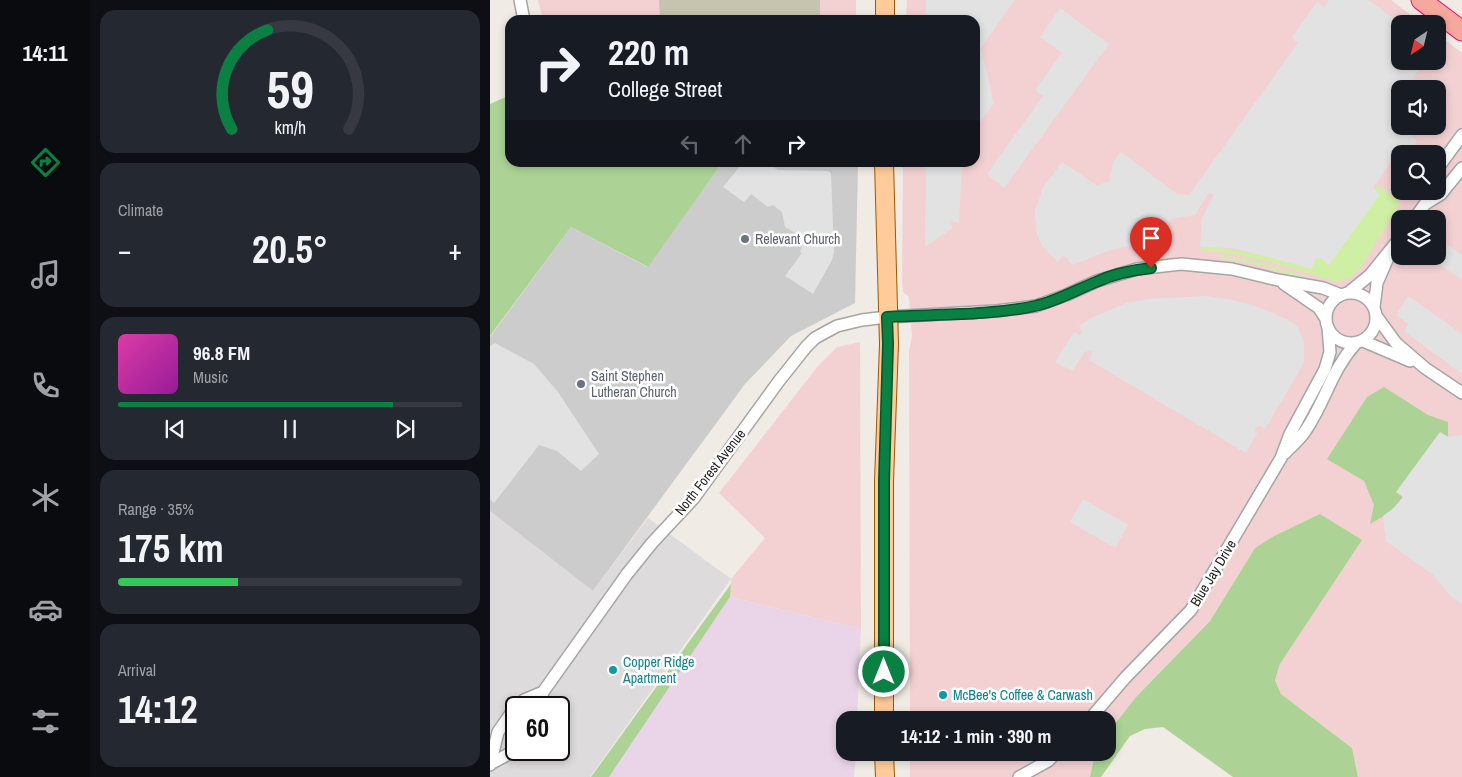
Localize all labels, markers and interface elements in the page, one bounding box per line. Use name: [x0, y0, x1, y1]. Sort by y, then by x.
north arrow: [1391, 15, 1446, 70]
map controls: [1391, 15, 1446, 265]
text: 220 m: [608, 29, 689, 76]
icon: right: [525, 35, 590, 100]
text: 14:11: [22, 38, 68, 68]
text: 59: [266, 54, 314, 124]
text: College Street: [608, 74, 722, 104]
button: sound: [1391, 80, 1446, 135]
text: km/h: [274, 116, 306, 140]
icon: left: [676, 130, 704, 158]
icon: ahead: [729, 130, 757, 158]
icon: right: [782, 130, 810, 158]
icon: directions: [28, 145, 63, 180]
button: search: [1391, 145, 1446, 200]
text: Climate: [118, 199, 163, 221]
button: layers: [1391, 210, 1446, 265]
pin: [1130, 217, 1172, 268]
text: 20.5°: [252, 224, 328, 275]
icon: arrive: [1137, 224, 1165, 252]
place label: Relevant Church: [755, 230, 841, 248]
text: −: [118, 231, 131, 269]
text: +: [449, 231, 462, 269]
marker: Relevant Church: [739, 233, 751, 245]
icon: music: [28, 257, 63, 292]
text: 96.8 FM: [193, 340, 250, 366]
text: Music: [193, 366, 228, 388]
place label: Saint Stephen Lutheran Church: [591, 367, 677, 401]
icon: phone: [28, 368, 63, 403]
marker: Saint Stephen Lutheran Church: [575, 378, 587, 390]
icon: previous: [161, 415, 189, 443]
icon: pause: [276, 415, 304, 443]
icon: next: [391, 415, 419, 443]
street label: North Forest Avenue: [671, 425, 749, 519]
icon: climate: [28, 480, 63, 515]
text: Range · 35%: [118, 498, 194, 520]
text: 175 km: [118, 523, 224, 574]
street label: Blue Jay Drive: [1186, 536, 1240, 610]
icon: car: [28, 592, 63, 627]
position arrow: [857, 645, 909, 697]
place label: Copper Ridge Apartment: [622, 653, 694, 687]
text: Arrival: [118, 659, 156, 681]
marker: Copper Ridge Apartment: [607, 664, 619, 676]
text: 14:12: [118, 684, 198, 735]
place label: McBee's Coffee & Carwash: [953, 686, 1093, 704]
marker: McBee's Coffee & Carwash: [937, 689, 949, 701]
speed limit sign: 60: [505, 696, 570, 761]
icon: filters: [28, 704, 63, 739]
text: 14:12 · 1 min · 390 m: [901, 723, 1051, 749]

